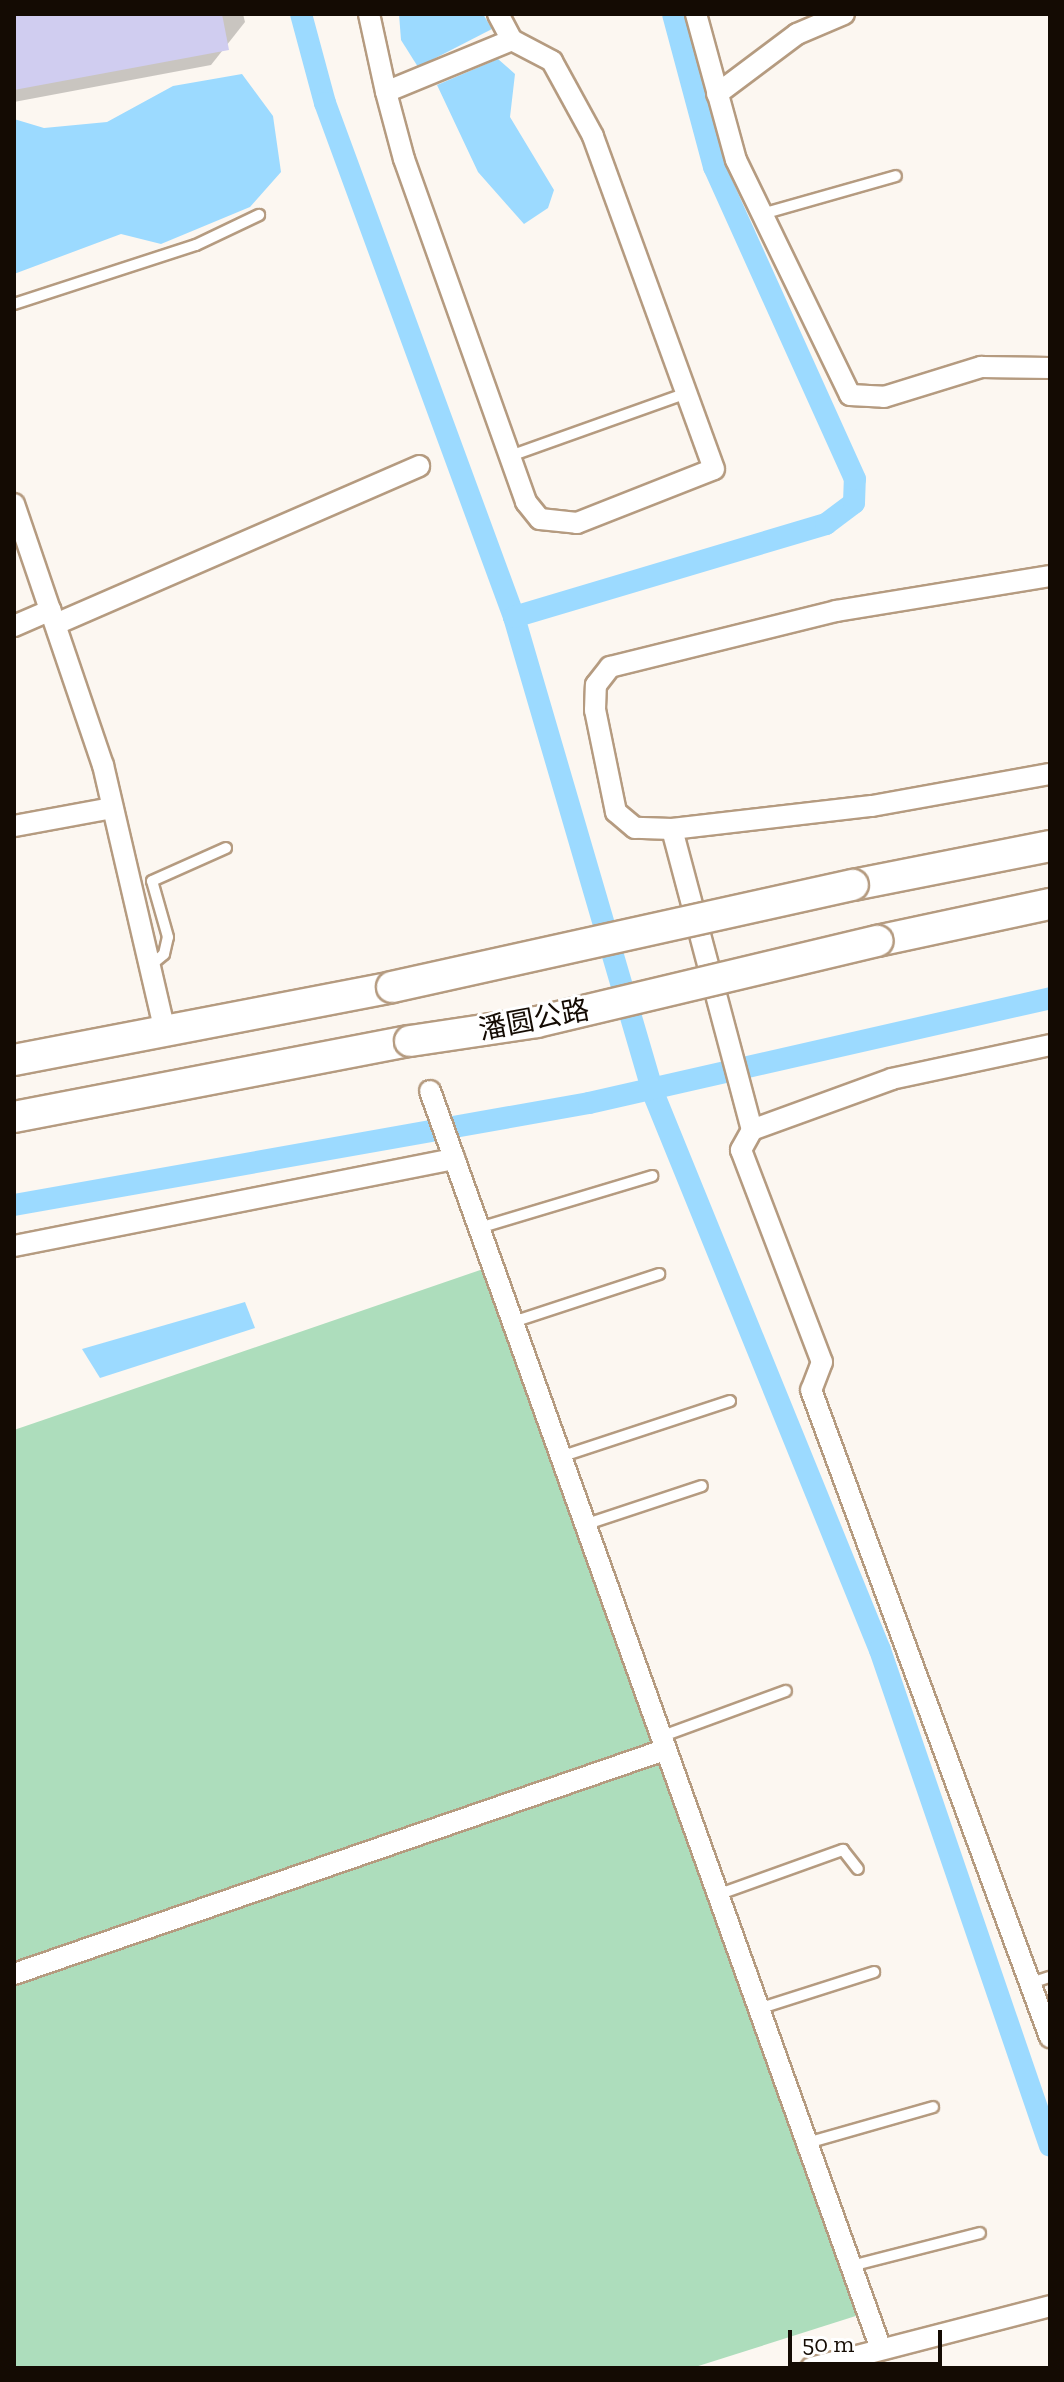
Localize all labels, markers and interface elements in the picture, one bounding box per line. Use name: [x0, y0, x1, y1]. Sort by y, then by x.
street label: 潘圆公路: [476, 993, 592, 1047]
scale bar: [792, 2314, 946, 2364]
text: 50 m: [802, 2329, 854, 2358]

